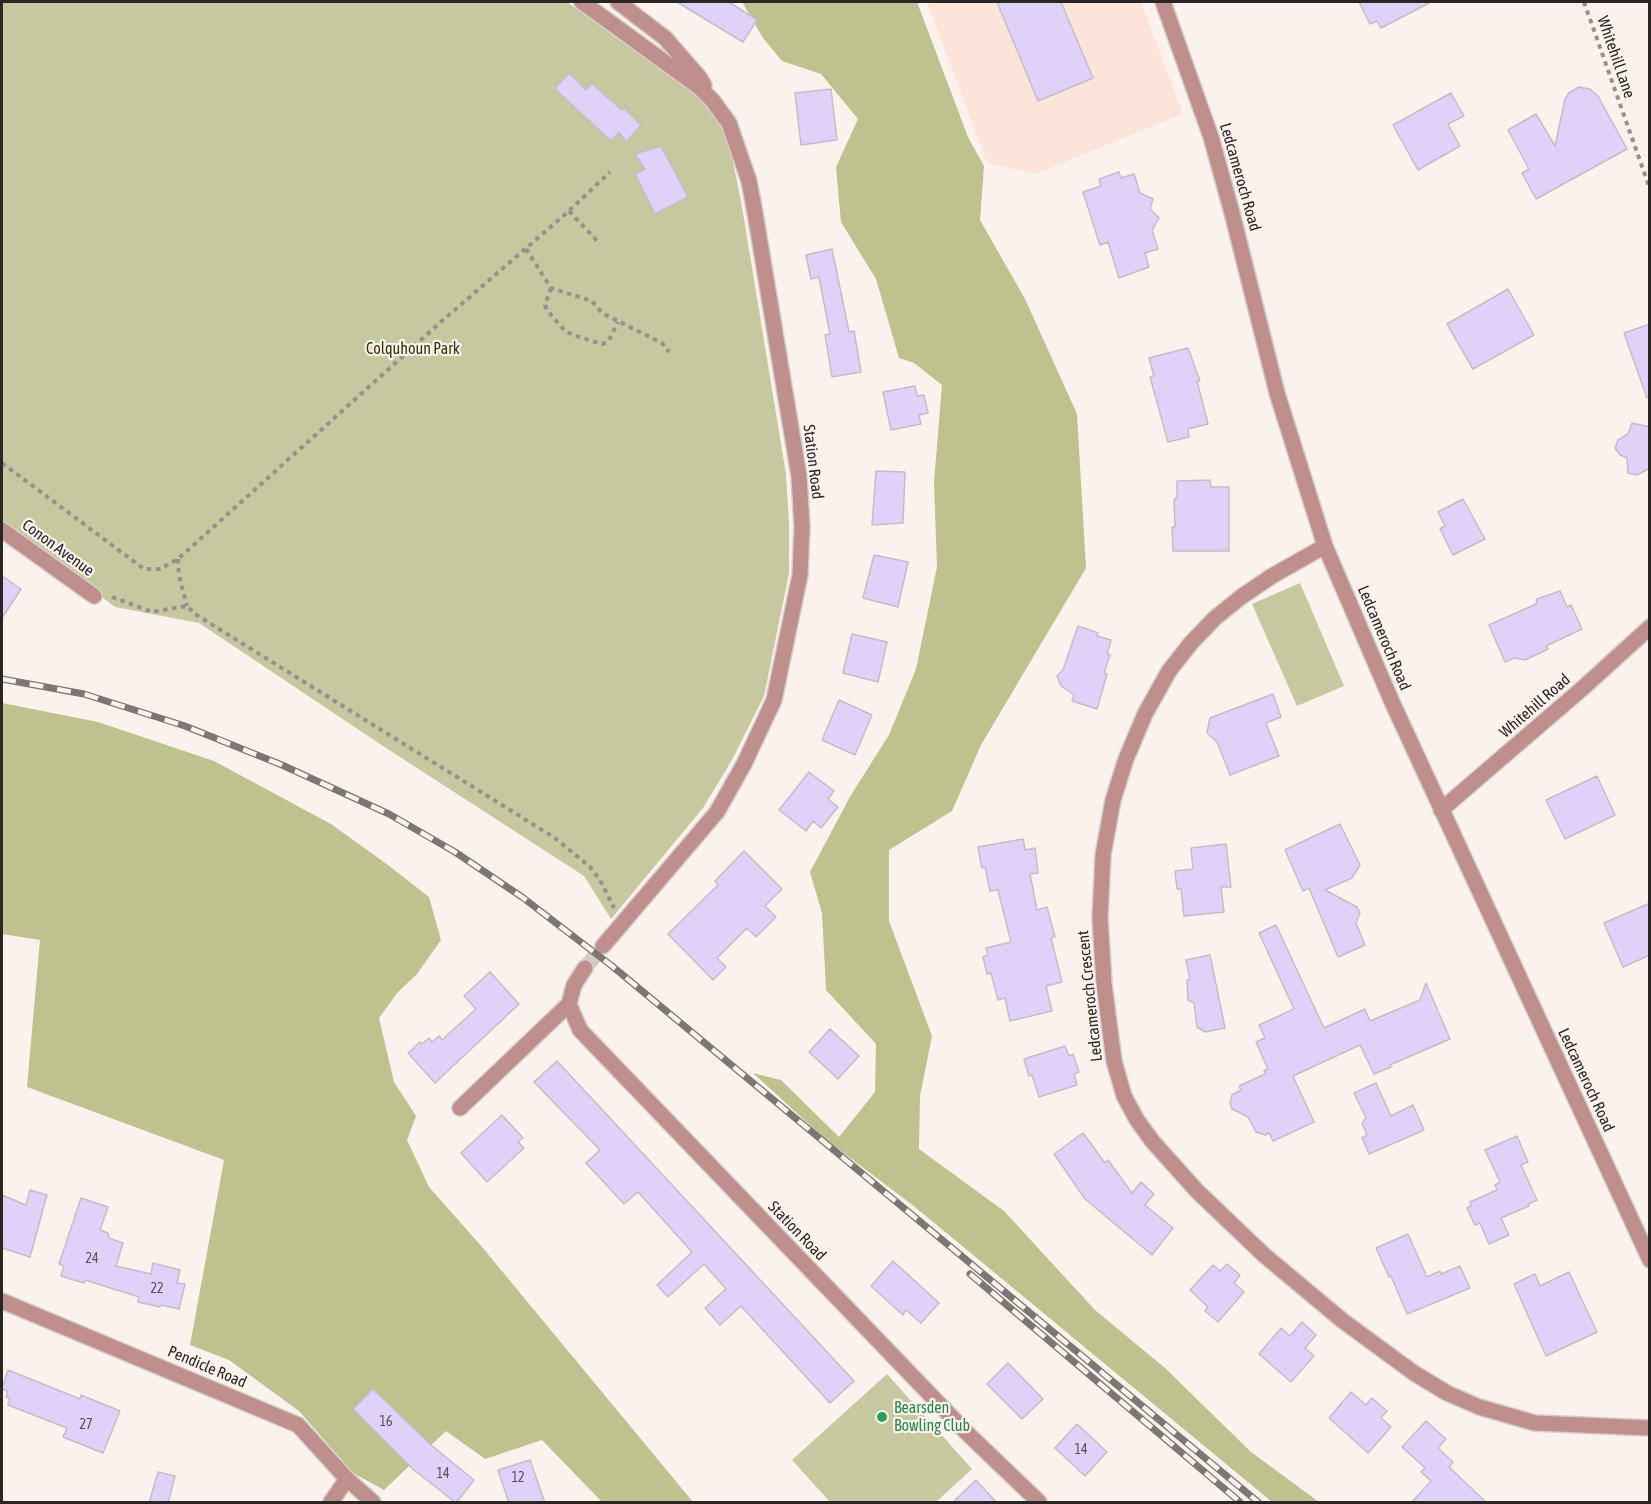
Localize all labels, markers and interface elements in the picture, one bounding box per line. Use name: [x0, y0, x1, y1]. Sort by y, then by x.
street label: Whitehill Lane: [1593, 13, 1639, 101]
street label: Ledcameroch Road: [1215, 121, 1265, 233]
park label: Colquhoun Park: [366, 339, 460, 359]
street label: Station Road: [799, 424, 827, 500]
street label: Conon Avenue: [18, 515, 98, 581]
street label: Ledcameroch Road: [1353, 583, 1415, 693]
street label: Whitehill Road: [1496, 670, 1574, 742]
street label: Ledcameroch Crescent: [1074, 930, 1106, 1062]
street label: Ledcameroch Road: [1554, 1025, 1618, 1135]
street label: Station Road: [764, 1197, 830, 1265]
house number: 24: [85, 1251, 99, 1267]
house number: 22: [150, 1281, 164, 1297]
street label: Pendicle Road: [165, 1342, 249, 1392]
place label: Bearsden Bowling Club: [894, 1398, 970, 1436]
marker: Bearsden Bowling Club: [875, 1410, 889, 1424]
house number: 16: [379, 1414, 393, 1430]
house number: 27: [79, 1417, 93, 1433]
house number: 14: [1074, 1442, 1088, 1458]
house number: 14: [436, 1466, 450, 1482]
house number: 12: [511, 1470, 525, 1486]

